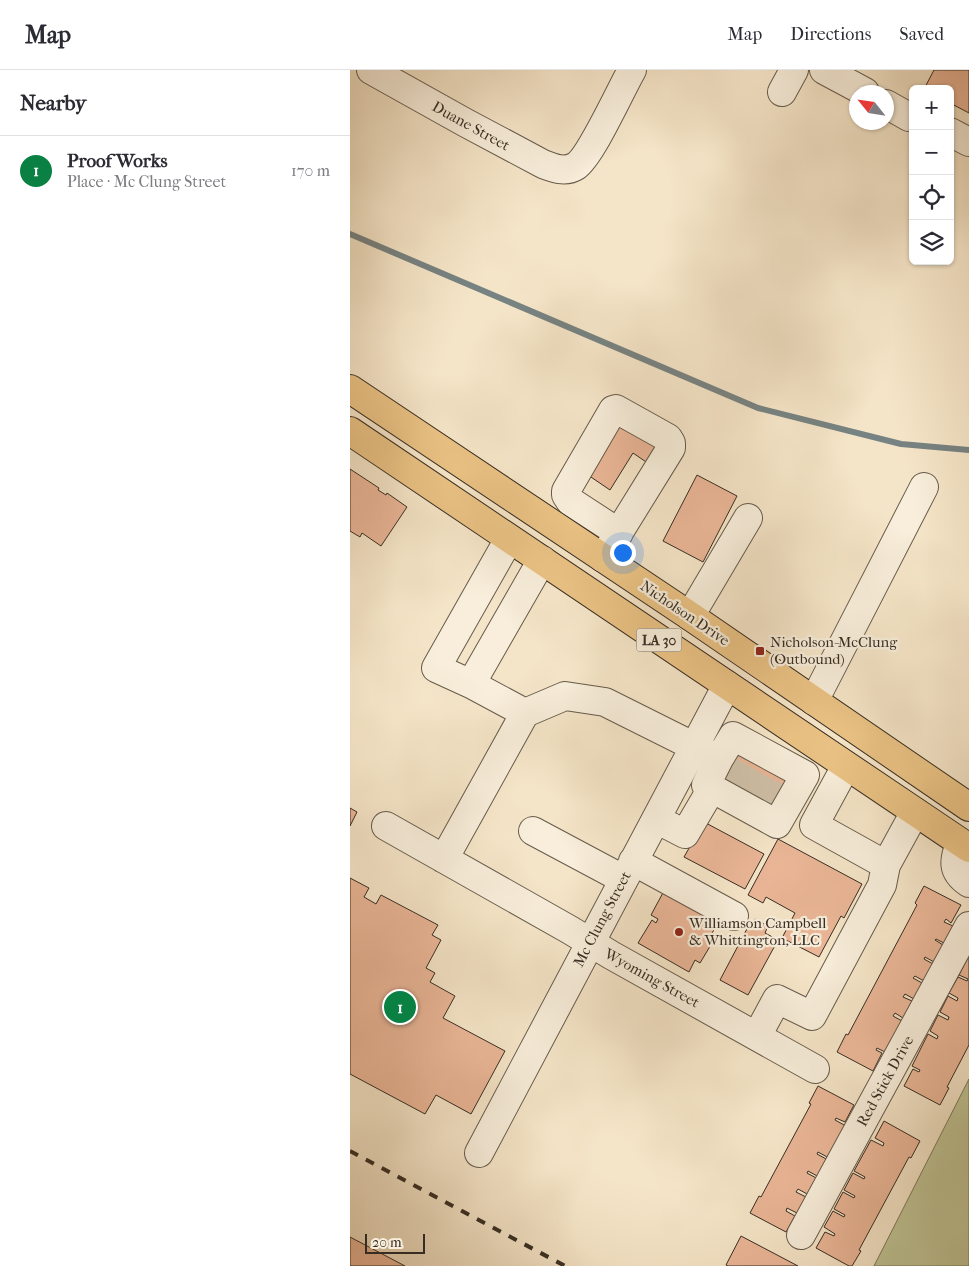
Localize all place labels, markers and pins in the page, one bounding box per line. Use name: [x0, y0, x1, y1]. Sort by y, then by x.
place label: Nicholson-McClung (Outbound): [770, 633, 898, 668]
marker: Nicholson-McClung (Outbound): [754, 645, 766, 657]
place label: Williamson Campbell & Whittington, LLC: [688, 914, 826, 949]
marker: Williamson Campbell & Whittington, LLC: [673, 926, 685, 938]
pin: 1: [384, 988, 416, 1026]

